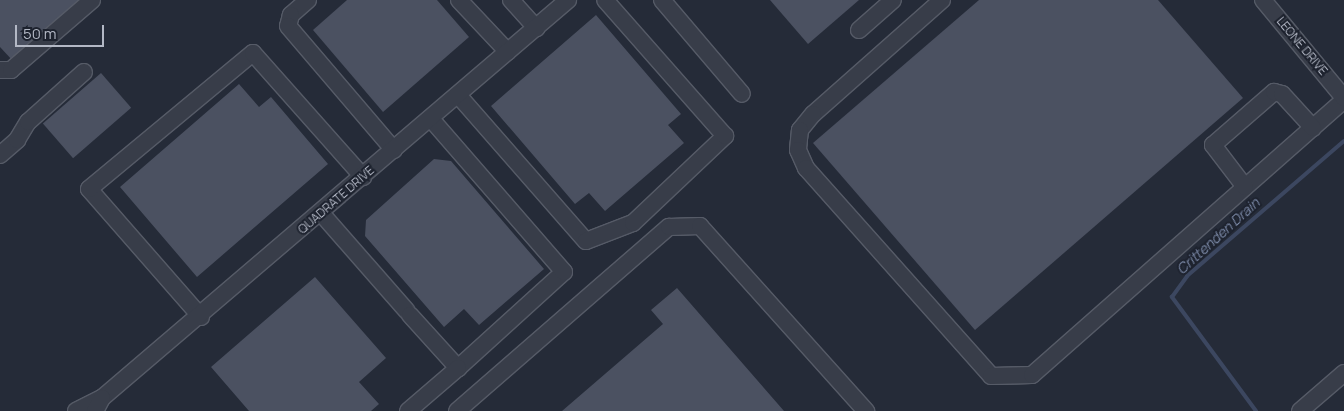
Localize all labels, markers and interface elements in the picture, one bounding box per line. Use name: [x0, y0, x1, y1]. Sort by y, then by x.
street label: LEONE DRIVE: [1274, 14, 1330, 78]
scale bar: [18, 15, 106, 47]
text: 50 m: [23, 23, 57, 44]
street label: QUADRATE DRIVE: [295, 163, 377, 237]
water label: Crittenden Drain: [1173, 194, 1263, 278]

